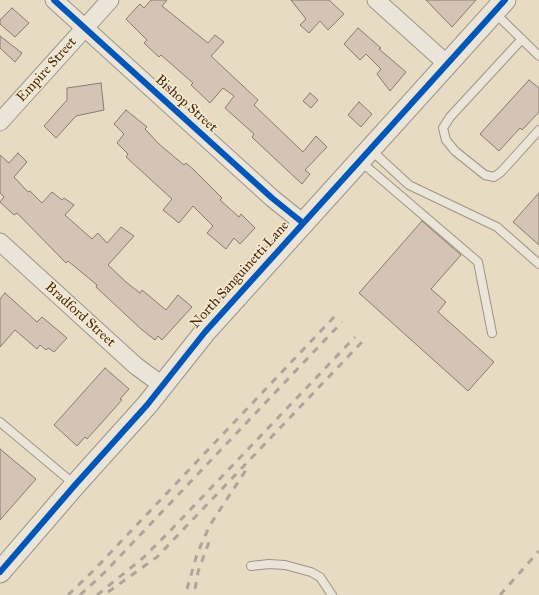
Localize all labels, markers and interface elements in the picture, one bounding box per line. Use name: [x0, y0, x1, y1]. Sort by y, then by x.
street label: Empire Street: [14, 34, 80, 106]
street label: Bishop Street: [151, 72, 221, 136]
street label: North Sanguinetti Lane: [187, 218, 293, 332]
street label: Bradford Street: [41, 279, 119, 351]

